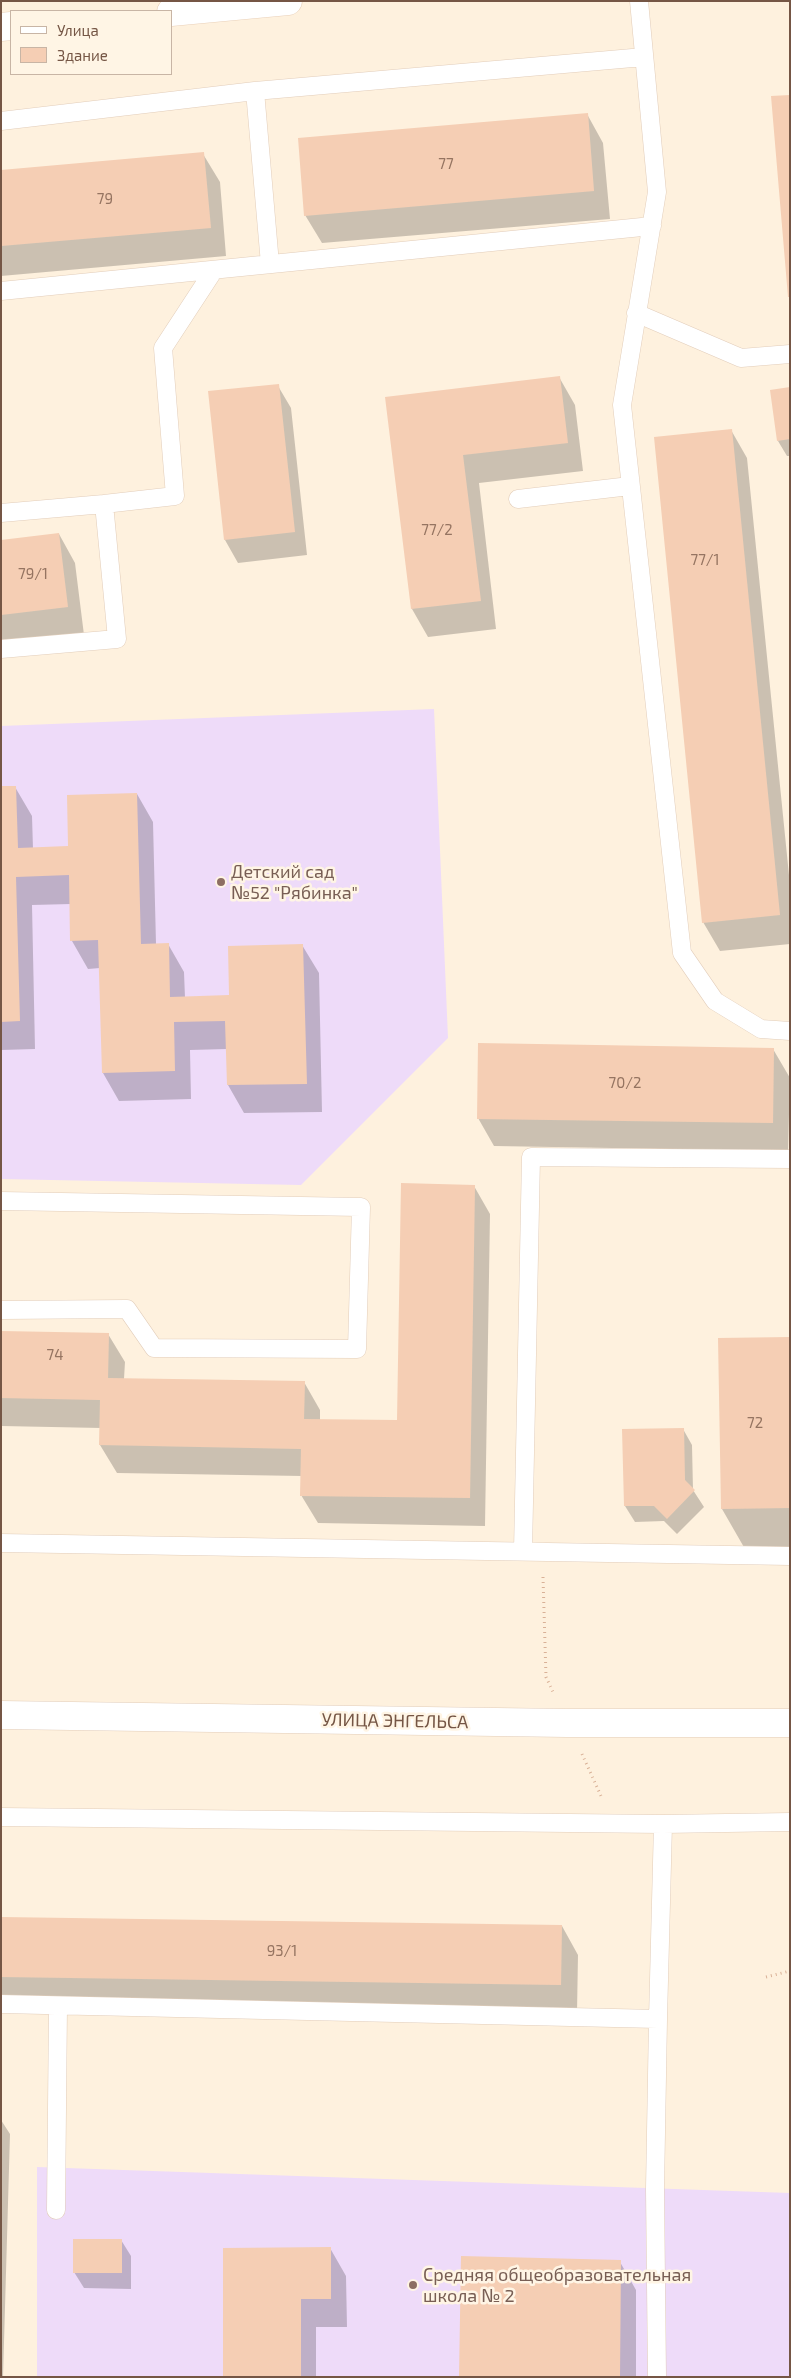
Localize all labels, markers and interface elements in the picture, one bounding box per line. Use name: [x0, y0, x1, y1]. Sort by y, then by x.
legend: [10, 10, 172, 75]
text: Улица: [57, 21, 99, 39]
text: Здание: [57, 46, 108, 64]
house number: 77: [438, 155, 454, 173]
house number: 79: [97, 190, 113, 208]
house number: 77/2: [421, 521, 453, 539]
house number: 77/1: [690, 551, 720, 569]
house number: 79/1: [18, 565, 48, 583]
place label: Детский сад №52 "Рябинка": [231, 861, 358, 904]
marker: Детский сад №52 "Рябинка": [215, 876, 227, 888]
house number: 70/2: [609, 1074, 641, 1092]
house number: 74: [47, 1346, 63, 1364]
house number: 72: [747, 1414, 763, 1432]
street label: УЛИЦА ЭНГЕЛЬСА: [321, 1709, 469, 1733]
house number: 93/1: [267, 1942, 297, 1960]
place label: Средняя общеобразовательная школа № 2: [423, 2264, 691, 2306]
marker: Средняя общеобразовательная школа № 2: [407, 2279, 419, 2291]

